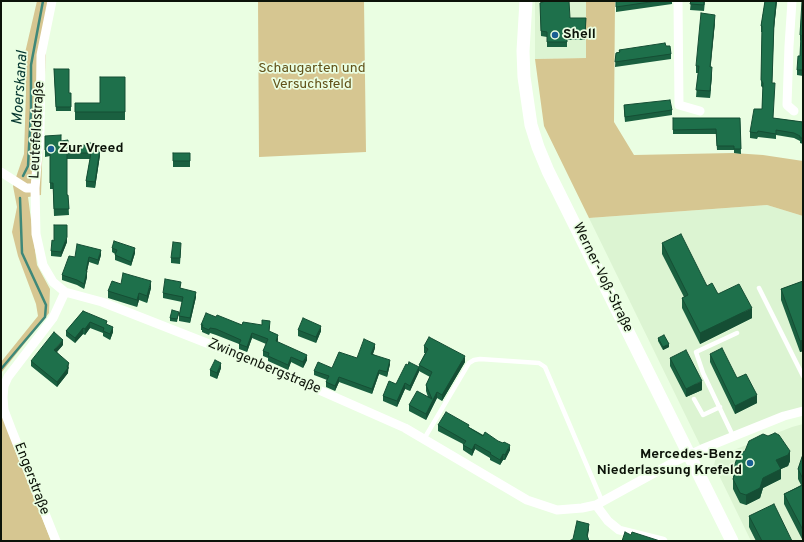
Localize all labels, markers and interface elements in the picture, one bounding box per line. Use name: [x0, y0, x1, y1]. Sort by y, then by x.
place label: Shell: [563, 27, 596, 43]
marker: Shell: [550, 30, 560, 40]
water label: Moerskanal: [9, 50, 33, 126]
park label: Schaugarten und Versuchsfeld: [258, 61, 366, 94]
street label: Leutefeldstraße: [27, 81, 49, 179]
place label: Zur Vreed: [59, 141, 124, 157]
marker: Zur Vreed: [46, 144, 56, 154]
street label: Werner-Voß-Straße: [568, 220, 636, 336]
street label: Zwingenbergstraße: [205, 336, 323, 398]
street label: Engerstraße: [10, 440, 52, 518]
place label: Mercedes-Benz Niederlassung Krefeld: [597, 447, 742, 480]
marker: Mercedes-Benz Niederlassung Krefeld: [745, 458, 755, 468]

